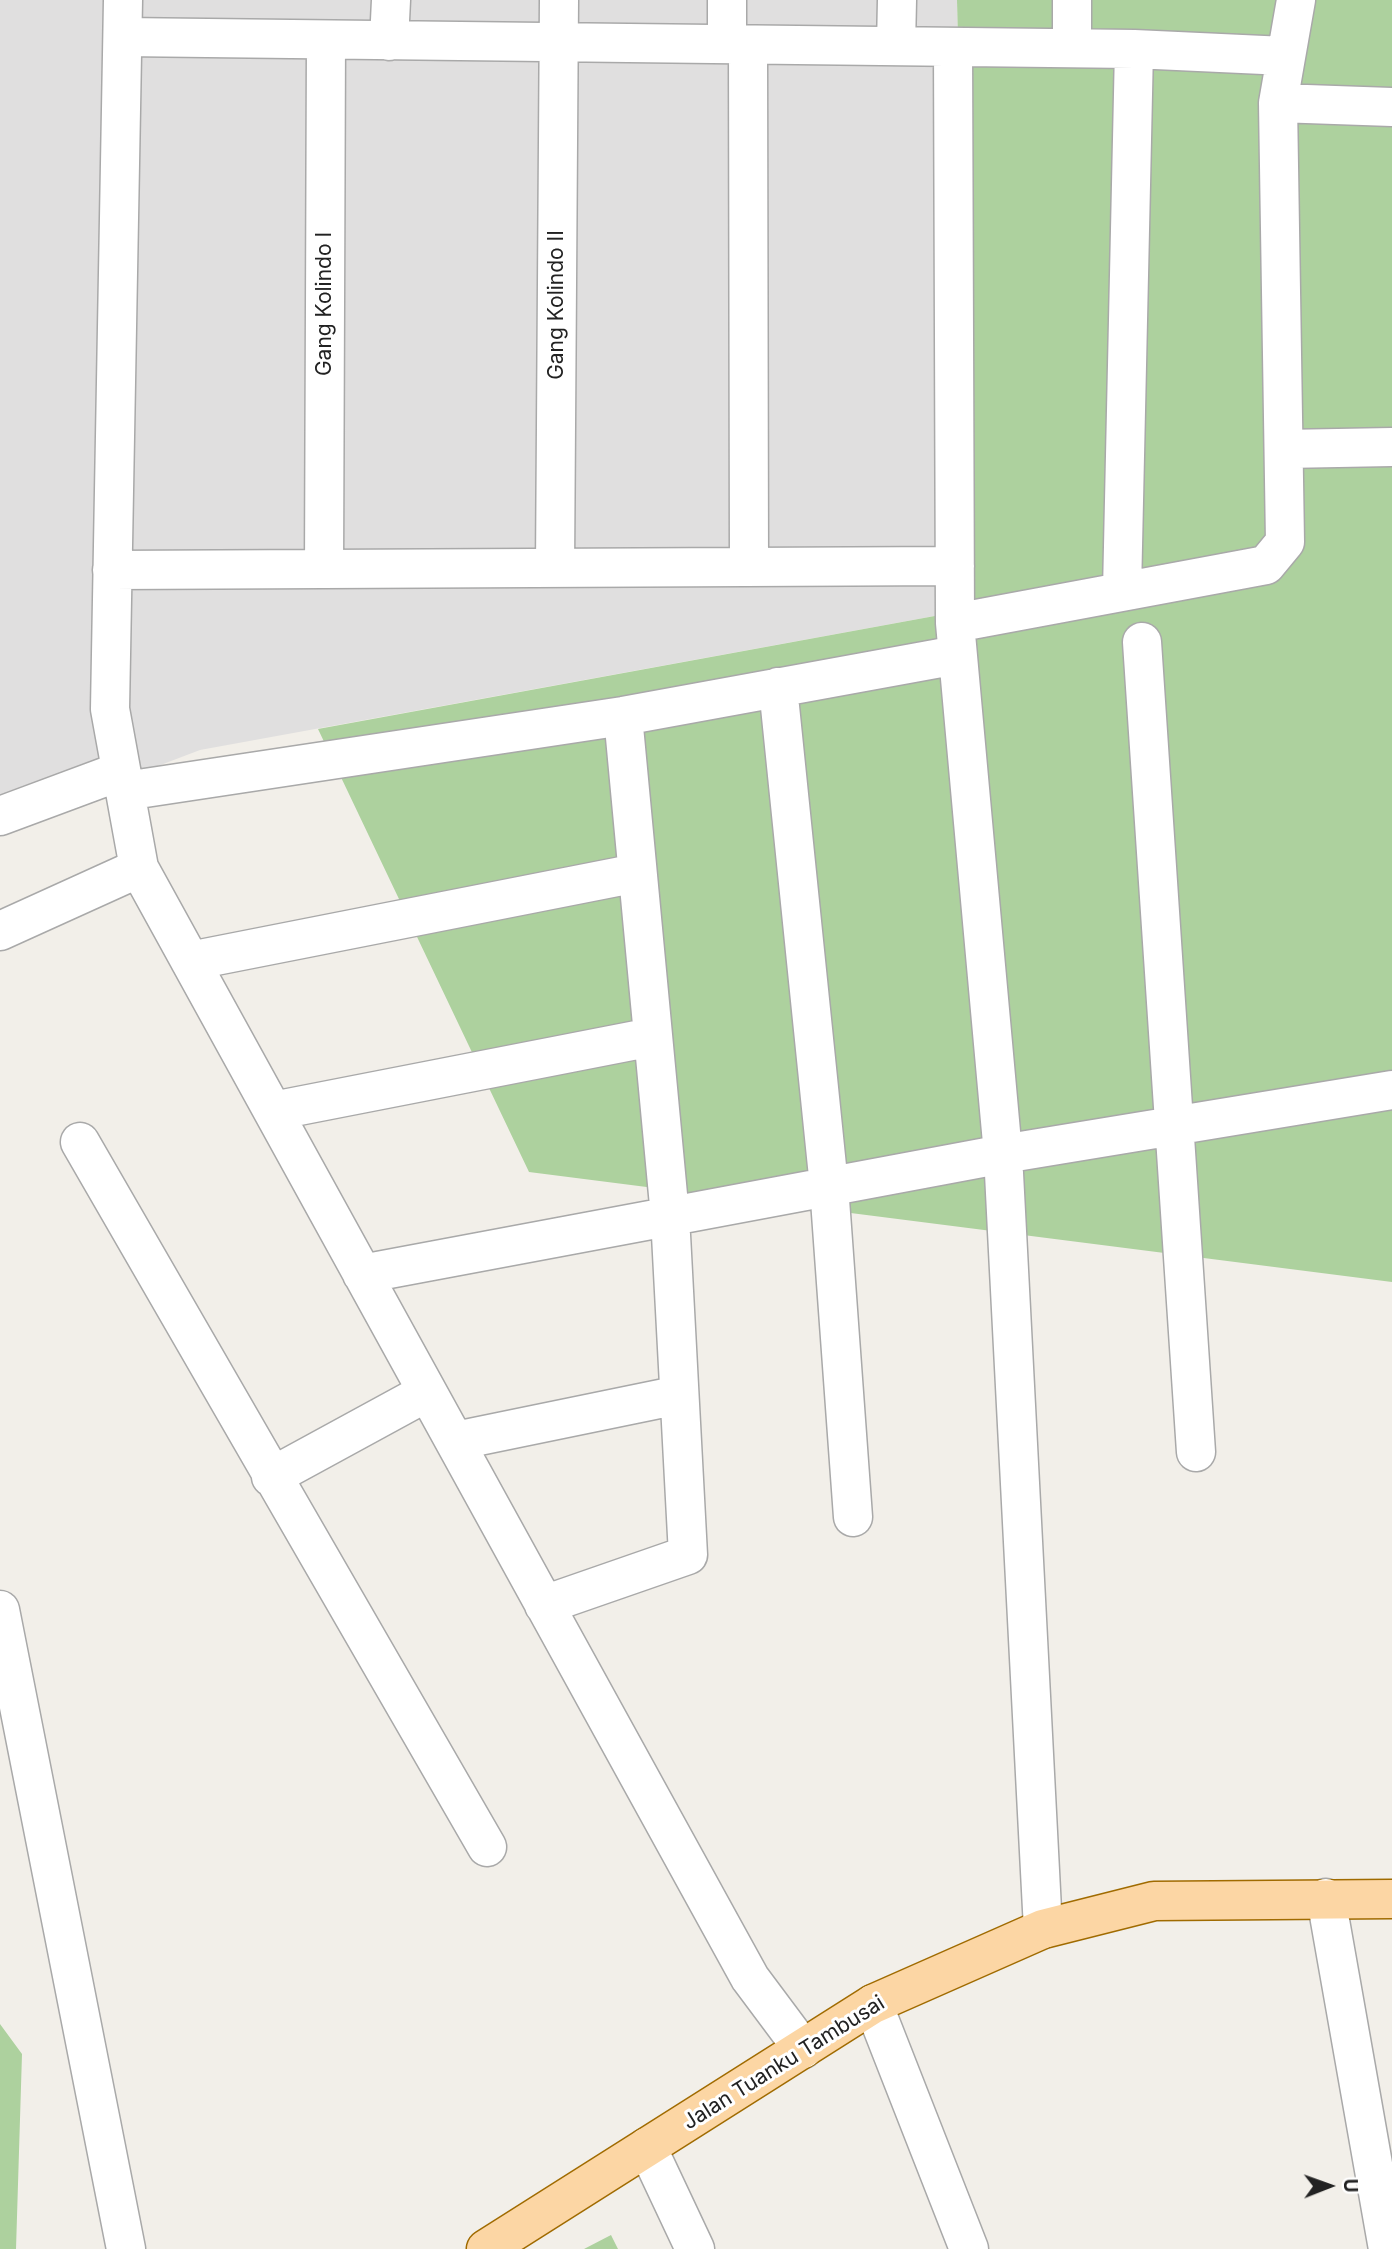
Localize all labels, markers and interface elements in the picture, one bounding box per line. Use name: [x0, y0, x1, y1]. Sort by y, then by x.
street label: Gang Kolindo II: [544, 230, 570, 380]
street label: Gang Kolindo I: [312, 232, 338, 376]
street label: Jalan Tuanku Tambusai: [679, 1991, 889, 2135]
north arrow: [1294, 2151, 1364, 2221]
text: U: [1339, 2178, 1362, 2193]

